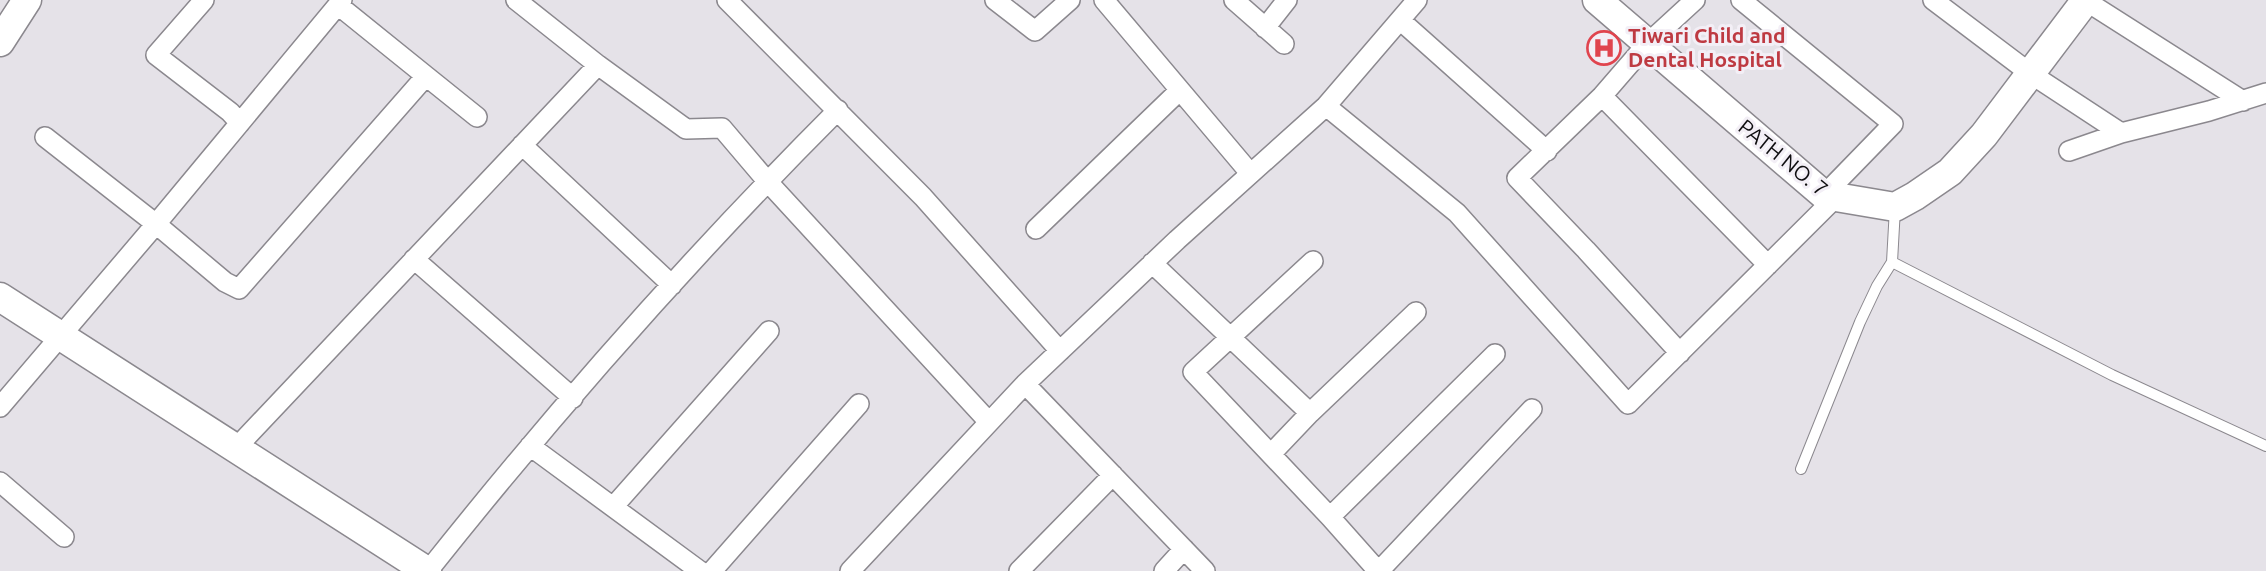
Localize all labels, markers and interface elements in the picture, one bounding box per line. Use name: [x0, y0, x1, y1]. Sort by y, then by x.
place label: Tiwari Child and Dental Hospital: [1628, 23, 1786, 71]
hospital icon: Tiwari Child and Dental Hospital: [1585, 29, 1623, 67]
street label: PATH NO. 7: [1734, 114, 1833, 201]

